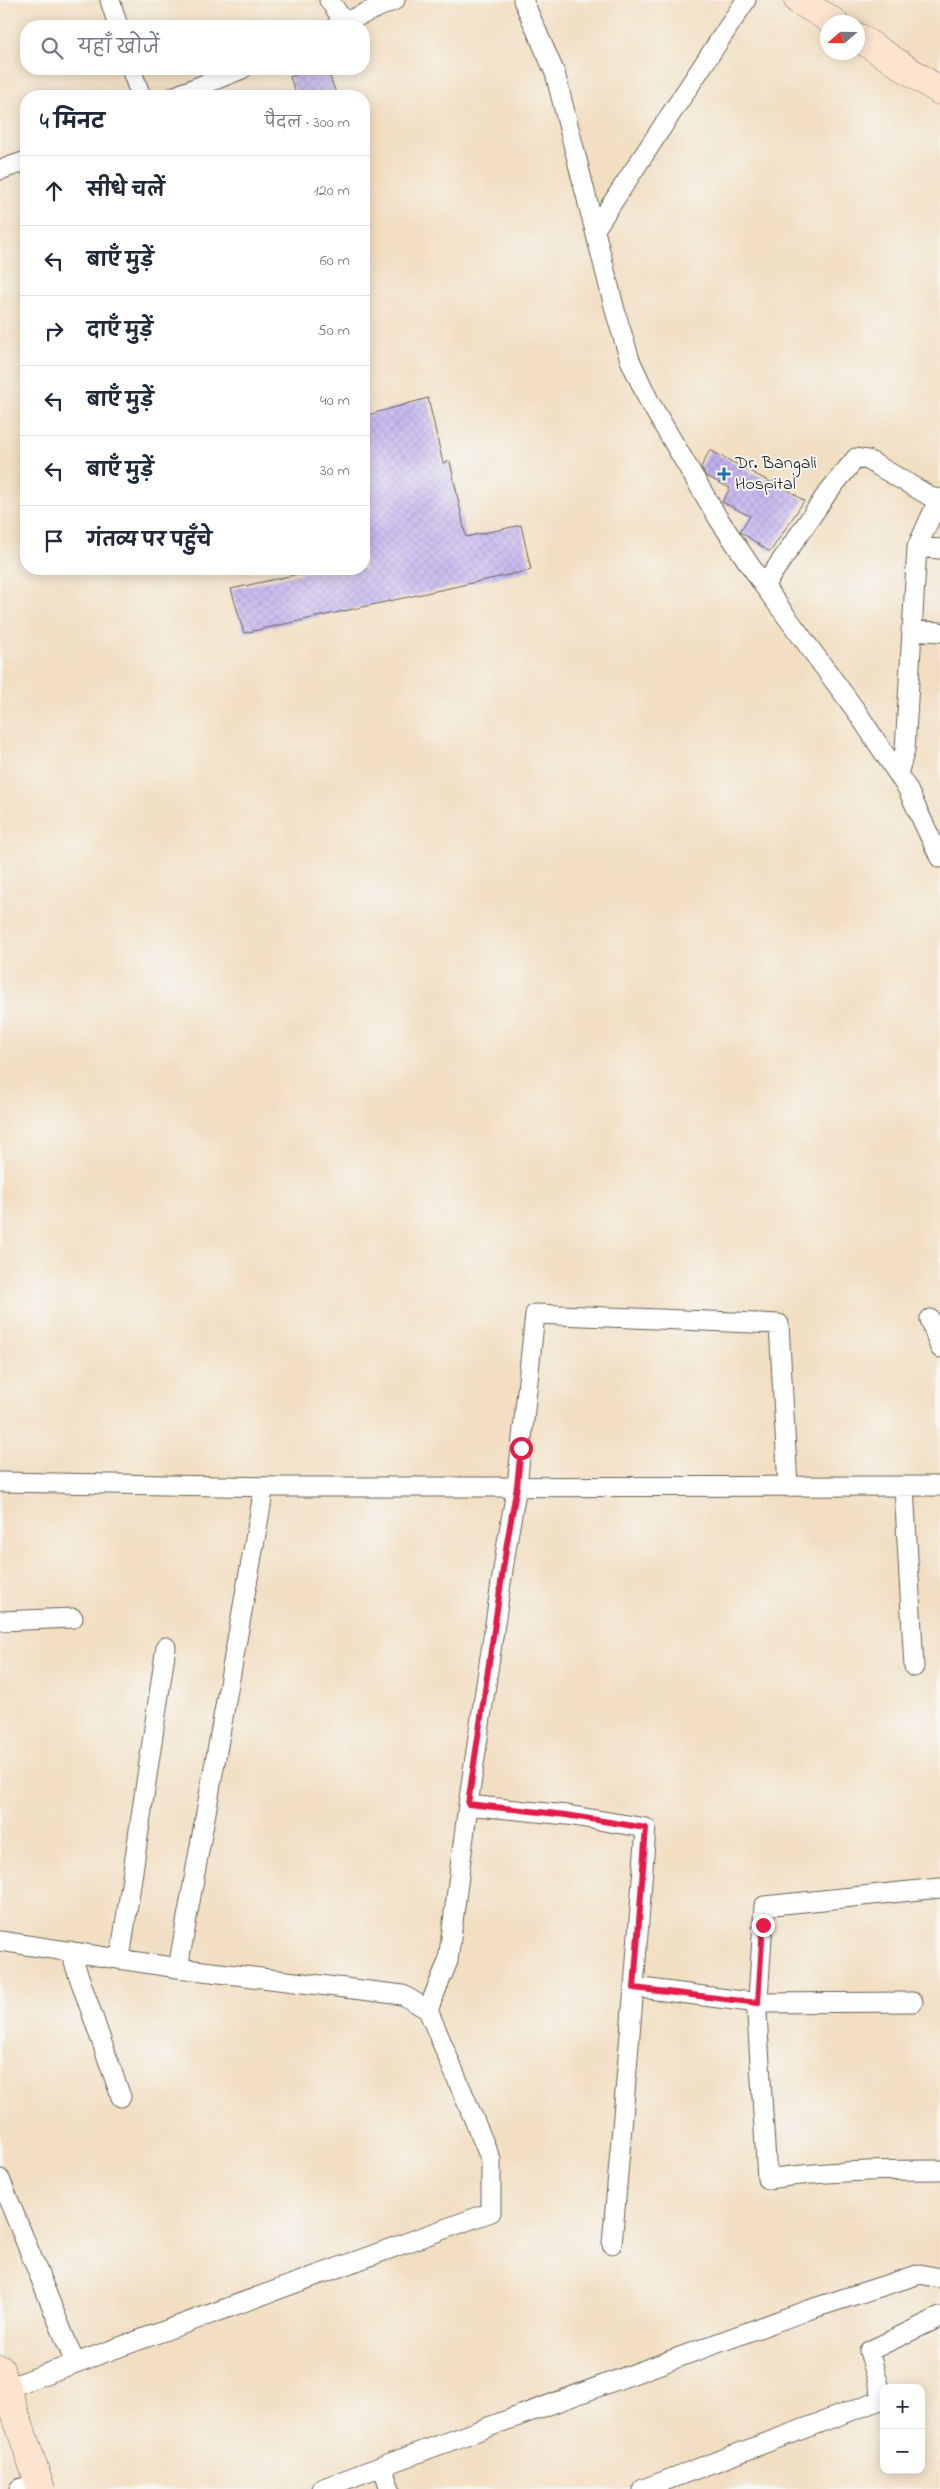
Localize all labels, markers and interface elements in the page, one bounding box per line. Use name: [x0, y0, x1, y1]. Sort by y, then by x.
north arrow: [820, 15, 865, 60]
search box: [20, 20, 370, 75]
icon: search: [38, 34, 66, 62]
text: यहाँ खोजें: [78, 35, 160, 62]
text: 4 मिनट: [40, 108, 105, 138]
text: पैदल · 300 m: [265, 111, 350, 135]
icon: ahead: [40, 177, 68, 205]
text: सीधे चलें: [87, 178, 165, 205]
text: 120 m: [314, 179, 350, 203]
icon: left: [40, 247, 68, 275]
text: बाएँ मुड़ें: [87, 248, 154, 275]
text: 60 m: [320, 249, 350, 273]
icon: right: [40, 317, 68, 345]
text: दाएँ मुड़ें: [87, 318, 153, 345]
text: 50 m: [318, 319, 350, 343]
icon: left: [40, 387, 68, 415]
text: बाएँ मुड़ें: [87, 388, 154, 415]
text: 40 m: [320, 389, 350, 413]
place label: Dr. Bangali Hospital: [734, 451, 817, 498]
icon: left: [40, 457, 68, 485]
text: बाएँ मुड़ें: [87, 458, 154, 485]
text: 30 m: [320, 459, 350, 483]
marker: Dr. Bangali Hospital: [717, 467, 731, 481]
icon: arrive: [40, 527, 68, 555]
text: गंतव्य पर पहुँचे: [87, 528, 212, 555]
route start: [510, 1437, 533, 1460]
route end: [752, 1914, 775, 1937]
map controls: [880, 2384, 925, 2474]
button: +: [880, 2384, 925, 2429]
button: −: [880, 2429, 925, 2474]

